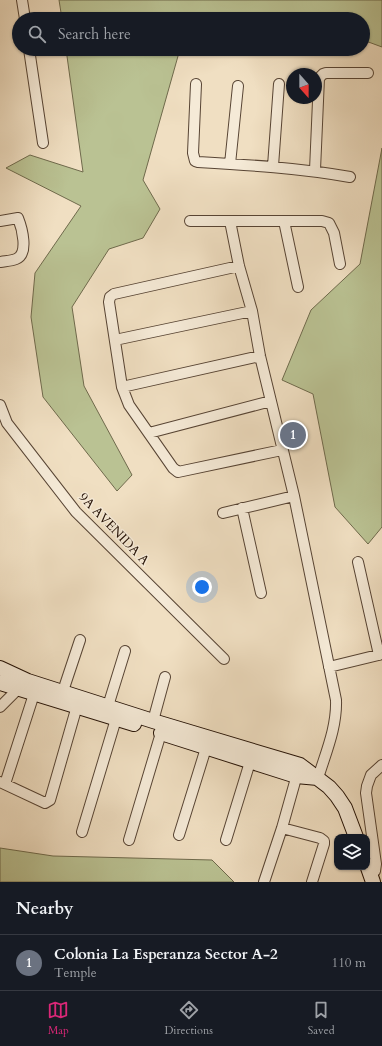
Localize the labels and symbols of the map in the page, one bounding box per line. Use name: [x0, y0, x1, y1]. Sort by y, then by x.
north arrow: [286, 68, 322, 104]
pin: 1: [280, 420, 306, 450]
street label: 9A AVENIDA A: [75, 489, 154, 570]
your location: [192, 577, 212, 597]

